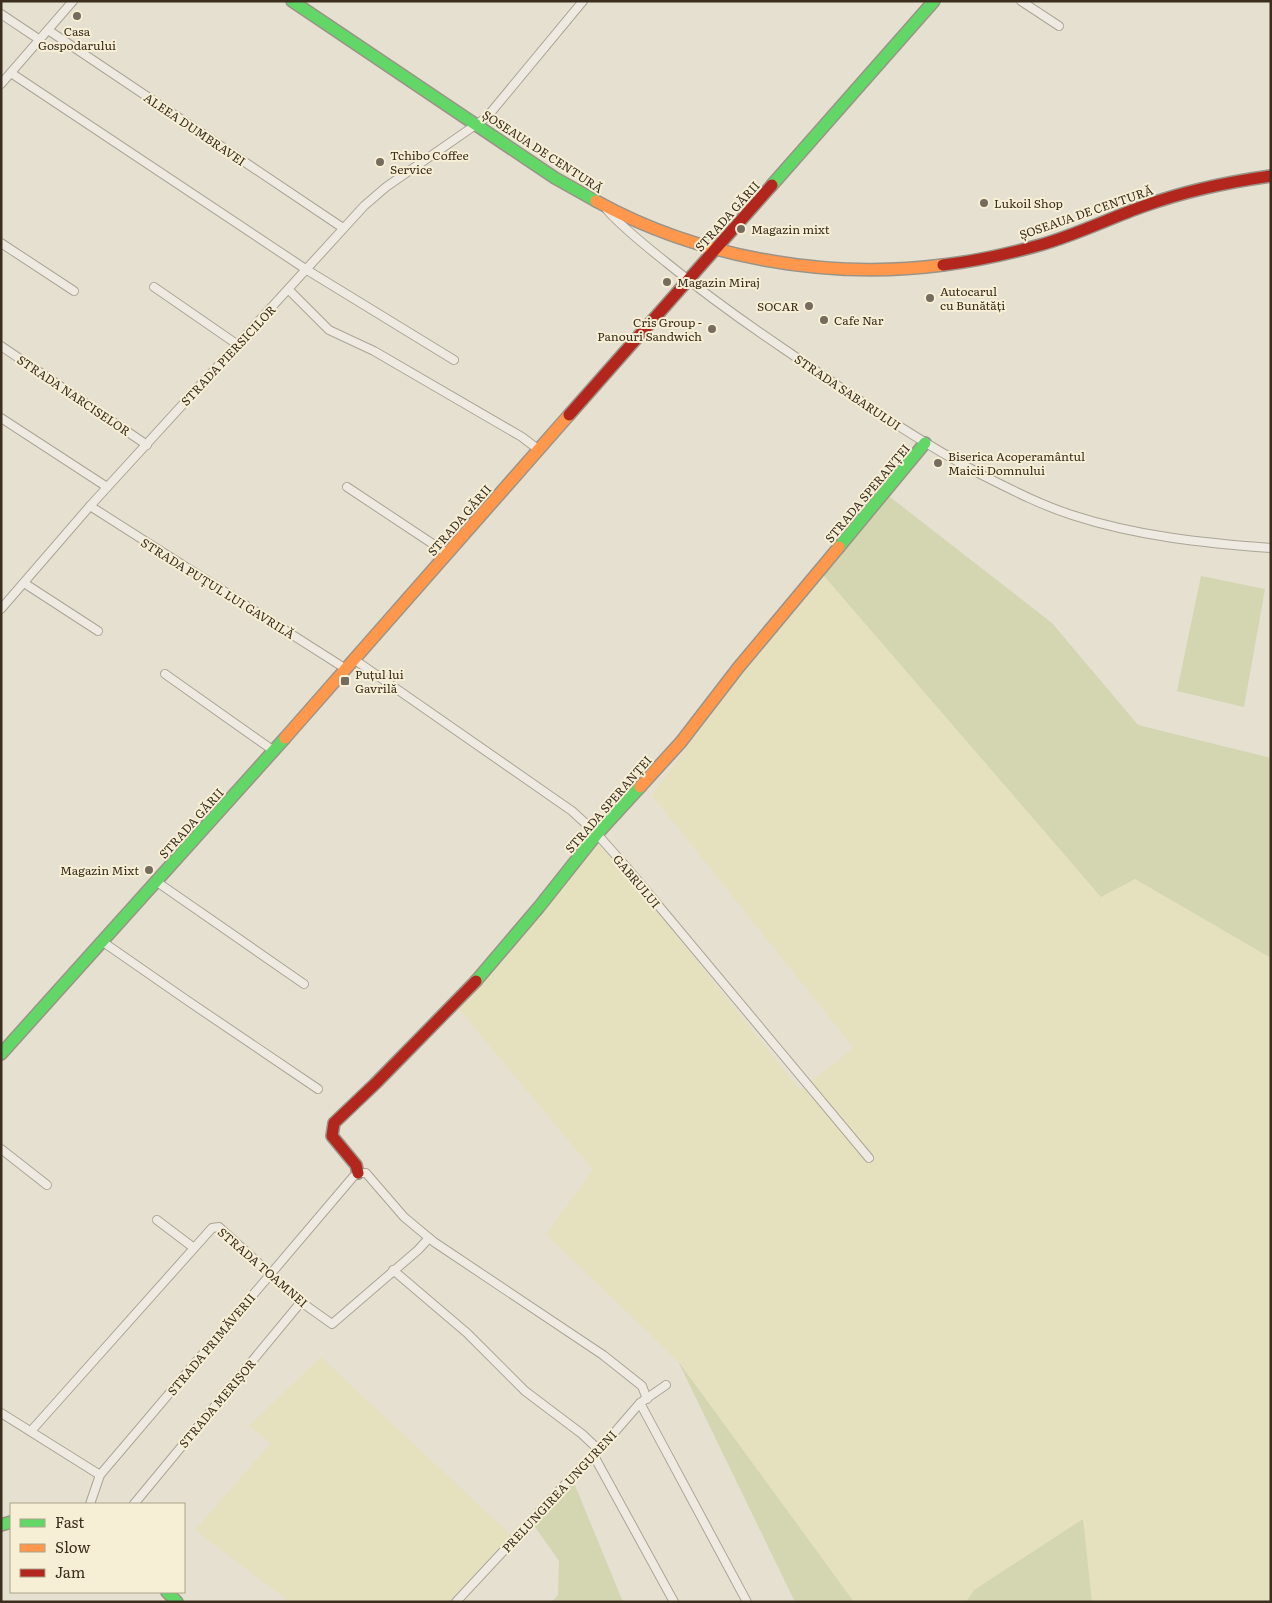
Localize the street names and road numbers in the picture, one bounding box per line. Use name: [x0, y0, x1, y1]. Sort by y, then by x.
street label: ALEEA DUMBRAVEI: [140, 88, 250, 170]
street label: ȘOSEAUA DE CENTURĂ: [479, 105, 607, 197]
street label: STRADA GĂRII: [690, 177, 764, 255]
street label: ȘOSEAUA DE CENTURĂ: [1017, 181, 1156, 243]
street label: STRADA PIERSICILOR: [176, 300, 280, 409]
street label: STRADA NARCISELOR: [14, 350, 134, 440]
street label: STRADA SABARULUI: [791, 350, 905, 434]
street label: STRADA SPERANȚEI: [820, 440, 914, 546]
street label: STRADA GĂRII: [423, 480, 495, 560]
street label: STRADA PUȚUL LUI GAVRILĂ: [138, 533, 298, 643]
street label: STRADA SPERANȚEI: [560, 751, 656, 857]
street label: STRADA GĂRII: [154, 784, 228, 862]
street label: GABRULUI: [609, 850, 665, 912]
street label: STRADA TOAMNEI: [214, 1223, 312, 1311]
street label: STRADA PRIMĂVERII: [163, 1289, 259, 1399]
street label: STRADA MERIȘOR: [174, 1354, 260, 1451]
street label: PRELUNGIREA UNGURENI: [497, 1426, 621, 1556]

